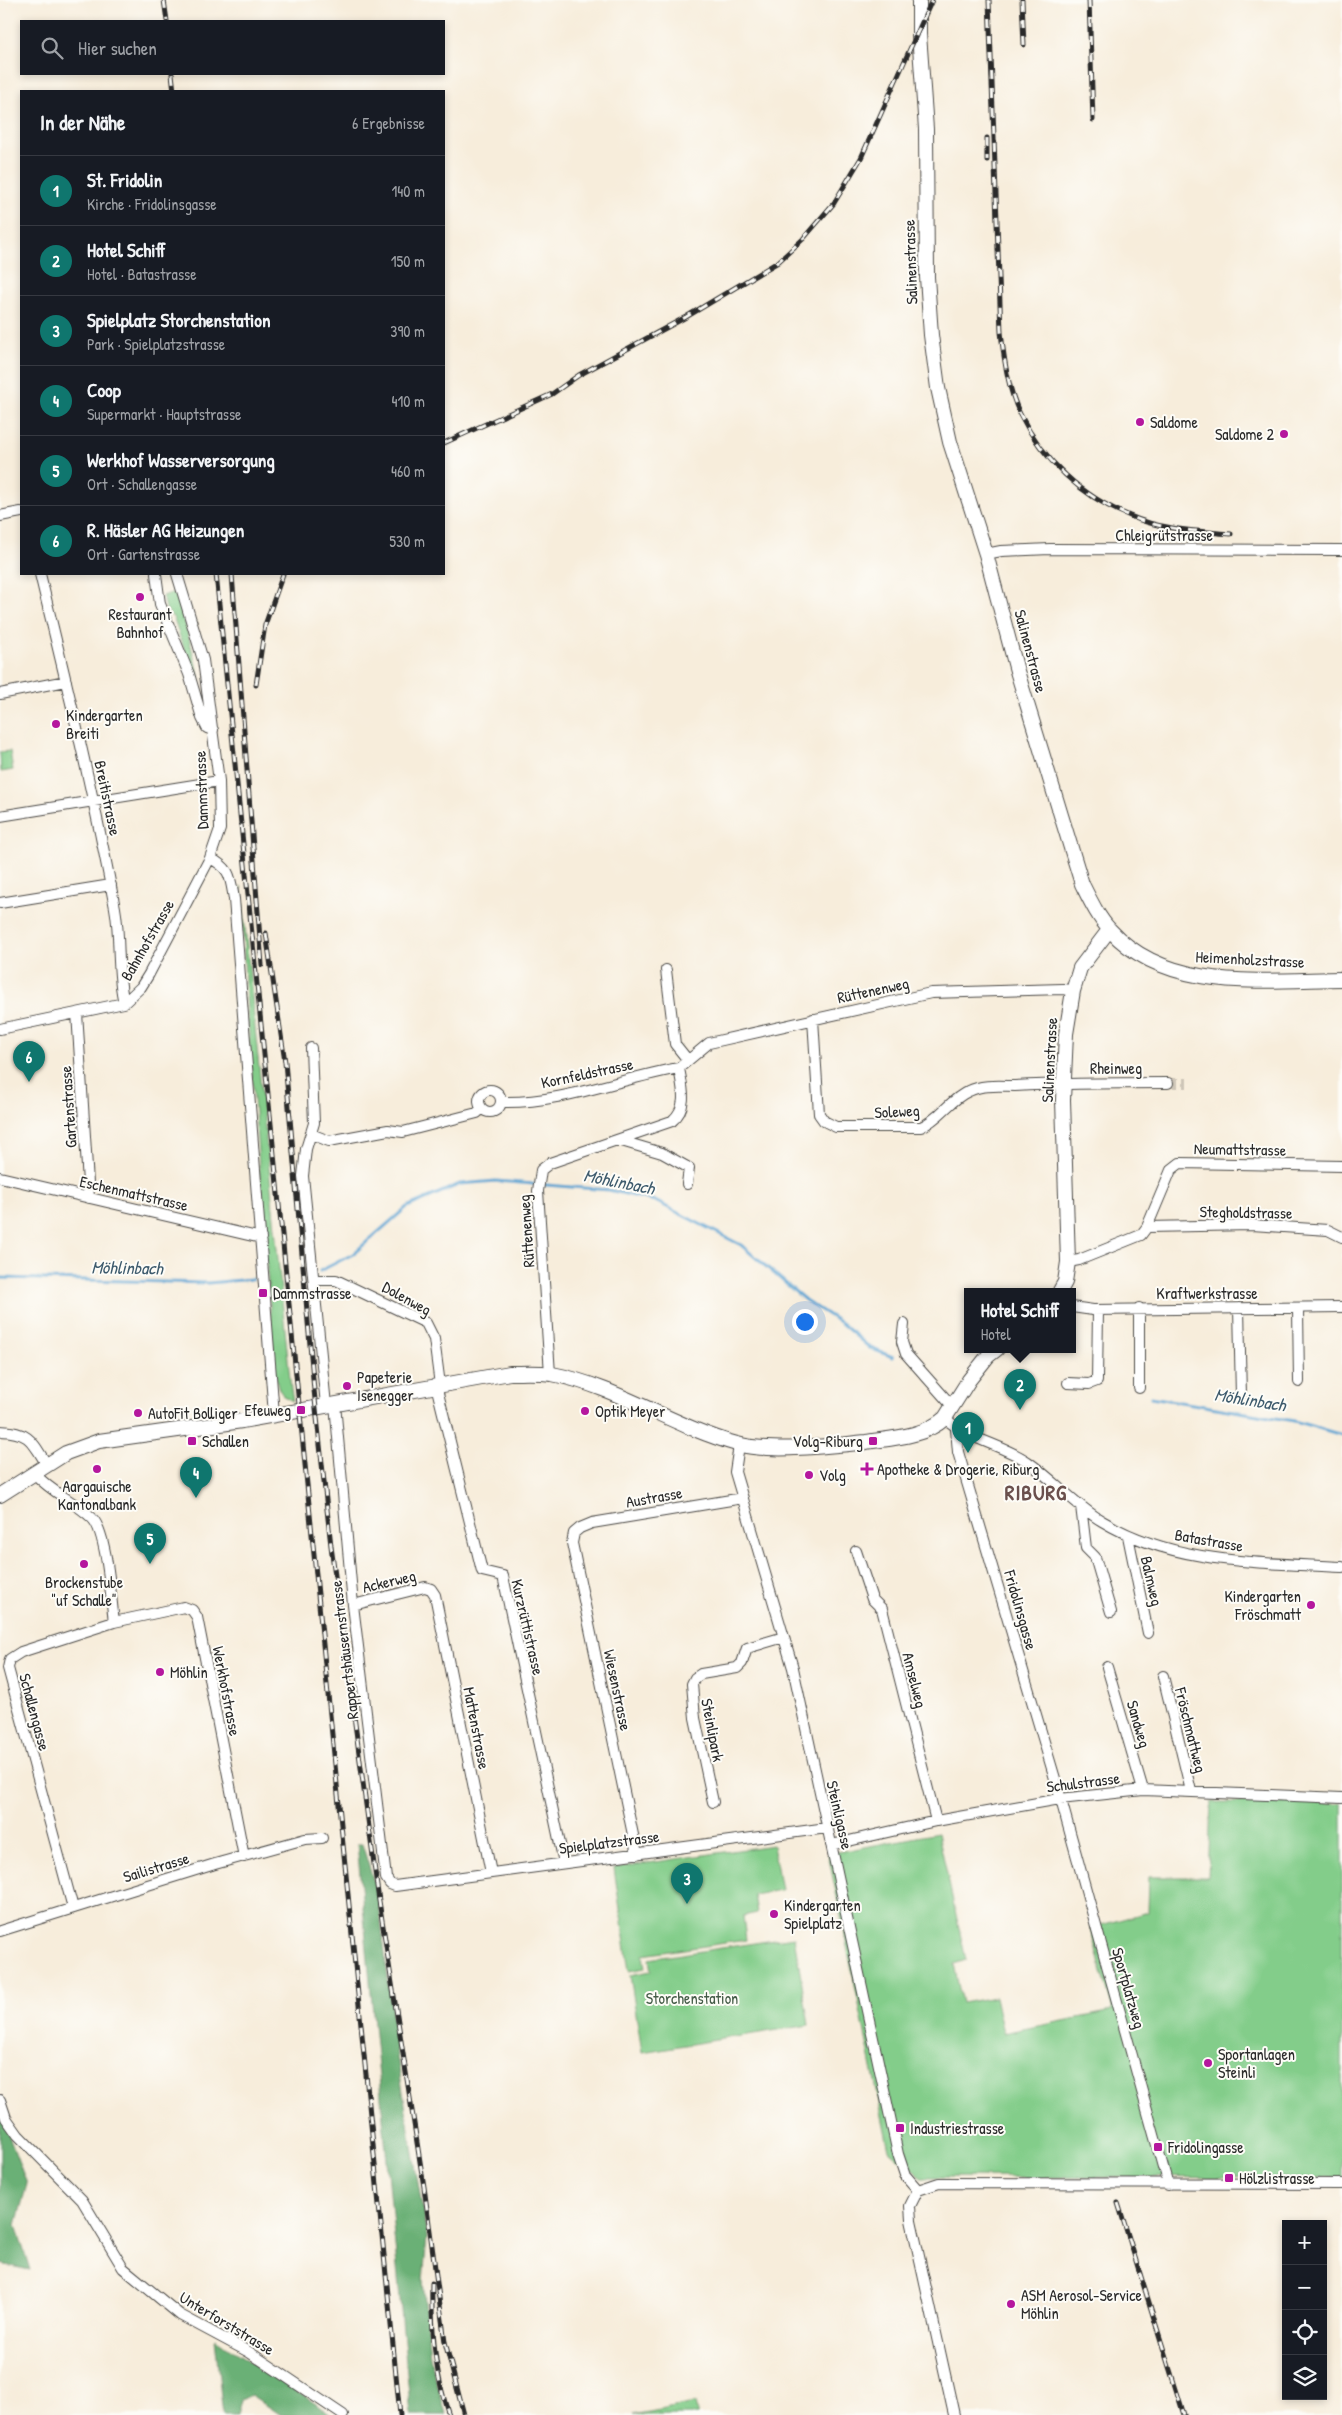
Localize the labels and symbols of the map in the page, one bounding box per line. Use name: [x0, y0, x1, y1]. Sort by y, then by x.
street label: Salinenstrasse: [898, 218, 922, 305]
place label: Saldome: [1150, 411, 1198, 433]
marker: Saldome: [1134, 416, 1146, 428]
place label: Saldome 2: [1215, 423, 1275, 445]
marker: Saldome 2: [1278, 428, 1290, 440]
street label: Chleigrütstrasse: [1115, 524, 1213, 546]
marker: Restaurant Bahnhof: [134, 591, 146, 603]
place label: Restaurant Bahnhof: [108, 603, 172, 643]
street label: Salinenstrasse: [1009, 607, 1053, 696]
place label: Kindergarten Breiti: [66, 704, 143, 744]
marker: Kindergarten Breiti: [50, 718, 62, 730]
street label: Dammstrasse: [189, 750, 213, 830]
street label: Breitistrasse: [89, 758, 127, 838]
street label: Bahnhofstrasse: [115, 895, 179, 984]
street label: Heimenholzstrasse: [1195, 945, 1306, 973]
street label: Rüttenenweg: [835, 972, 911, 1008]
street label: Salinenstrasse: [1036, 1016, 1062, 1103]
pin: 6: [13, 1041, 45, 1082]
street label: Kornfeldstrasse: [539, 1052, 636, 1093]
street label: Rheinweg: [1090, 1057, 1142, 1079]
street label: Gartenstrasse: [54, 1065, 82, 1149]
street label: Soleweg: [874, 1099, 920, 1123]
street label: Neumattstrasse: [1194, 1137, 1287, 1161]
water label: Möhlinbach: [582, 1162, 658, 1201]
street label: Eschenmattstrasse: [78, 1170, 191, 1216]
street label: Rüttenenweg: [512, 1194, 540, 1268]
street label: Stegholdstrasse: [1199, 1200, 1293, 1224]
water label: Möhlinbach: [91, 1254, 164, 1281]
street label: Dolenweg: [379, 1276, 435, 1320]
place label: Dammstrasse: [273, 1282, 352, 1304]
street label: Kraftwerkstrasse: [1156, 1282, 1258, 1304]
marker: Dammstrasse: [257, 1287, 269, 1299]
your location: [792, 1309, 818, 1335]
place label: Papeterie Isenegger: [357, 1366, 414, 1406]
pin: 2: [1004, 1369, 1036, 1410]
marker: Papeterie Isenegger: [341, 1380, 353, 1392]
water label: Möhlinbach: [1213, 1382, 1289, 1418]
place label: Efeuweg: [245, 1399, 291, 1421]
place label: Optik Meyer: [595, 1400, 665, 1422]
place label: AutoFit Bolliger: [148, 1402, 238, 1424]
marker: Efeuweg: [295, 1404, 307, 1416]
marker: Optik Meyer: [579, 1405, 591, 1417]
marker: AutoFit Bolliger: [132, 1407, 144, 1419]
pin: 1: [952, 1412, 984, 1453]
place label: Schallen: [202, 1430, 249, 1452]
place label: Volg-Riburg: [793, 1430, 863, 1452]
marker: Schallen: [186, 1435, 198, 1447]
marker: Volg-Riburg: [867, 1435, 879, 1447]
pin: 4: [180, 1457, 212, 1498]
place label: Apotheke & Drogerie, Riburg: [877, 1458, 1039, 1480]
marker: Aargauische Kantonalbank: [91, 1463, 103, 1475]
marker: Apotheke & Drogerie, Riburg: [861, 1463, 873, 1475]
place label: Volg: [819, 1464, 846, 1486]
marker: Volg: [803, 1469, 815, 1481]
place label: Aargauische Kantonalbank: [58, 1475, 137, 1515]
district label: RIBURG: [1005, 1478, 1067, 1507]
street label: Austrasse: [624, 1481, 685, 1513]
pin: 5: [134, 1523, 166, 1564]
street label: Batastrasse: [1173, 1523, 1245, 1557]
street label: Balmweg: [1136, 1554, 1168, 1608]
marker: Brockenstube "uf Schalle": [78, 1558, 90, 1570]
street label: Ackerweg: [360, 1564, 418, 1598]
street label: Fridolinsgasse: [999, 1567, 1043, 1653]
place label: Brockenstube "uf Schalle": [45, 1571, 124, 1611]
street label: Kurzrüttistrasse: [506, 1577, 550, 1678]
street label: Rappertshäusernstrasse: [325, 1579, 363, 1721]
place label: Kindergarten Fröschmatt: [1224, 1585, 1301, 1625]
marker: Kindergarten Fröschmatt: [1305, 1599, 1317, 1611]
street label: Werkhofstrasse: [208, 1644, 247, 1738]
street label: Wiesenstrasse: [599, 1647, 637, 1733]
street label: Amselweg: [898, 1650, 932, 1710]
place label: Möhlin: [170, 1661, 208, 1683]
marker: Möhlin: [154, 1666, 166, 1678]
street label: Schallengasse: [14, 1671, 56, 1754]
street label: Fröschmattweg: [1170, 1684, 1212, 1775]
street label: Mattenstrasse: [458, 1685, 496, 1772]
street label: Steinlipark: [696, 1697, 730, 1764]
street label: Sandweg: [1122, 1698, 1156, 1750]
street label: Schulstrasse: [1045, 1767, 1122, 1797]
street label: Steinligasse: [821, 1778, 859, 1852]
street label: Spielplatzstrasse: [558, 1825, 661, 1859]
street label: Sailistrasse: [120, 1846, 192, 1887]
pin: 3: [671, 1863, 703, 1904]
place label: Kindergarten Spielplatz: [784, 1894, 861, 1934]
marker: Kindergarten Spielplatz: [768, 1908, 780, 1920]
street label: Sportplatzweg: [1107, 1945, 1151, 2031]
park label: Storchenstation: [646, 1987, 738, 2009]
place label: Sportanlagen Steinli: [1218, 2043, 1295, 2083]
marker: Sportanlagen Steinli: [1202, 2057, 1214, 2069]
place label: Industriestrasse: [910, 2117, 1005, 2139]
marker: Industriestrasse: [894, 2122, 906, 2134]
place label: Fridolingasse: [1167, 2136, 1244, 2158]
marker: Fridolingasse: [1152, 2141, 1164, 2153]
place label: Hölzlistrasse: [1239, 2167, 1315, 2189]
marker: Hölzlistrasse: [1223, 2172, 1235, 2184]
place label: ASM Aerosol-Service Möhlin: [1021, 2284, 1143, 2324]
street label: Unterforststrasse: [176, 2286, 279, 2360]
marker: ASM Aerosol-Service Möhlin: [1005, 2298, 1017, 2310]

